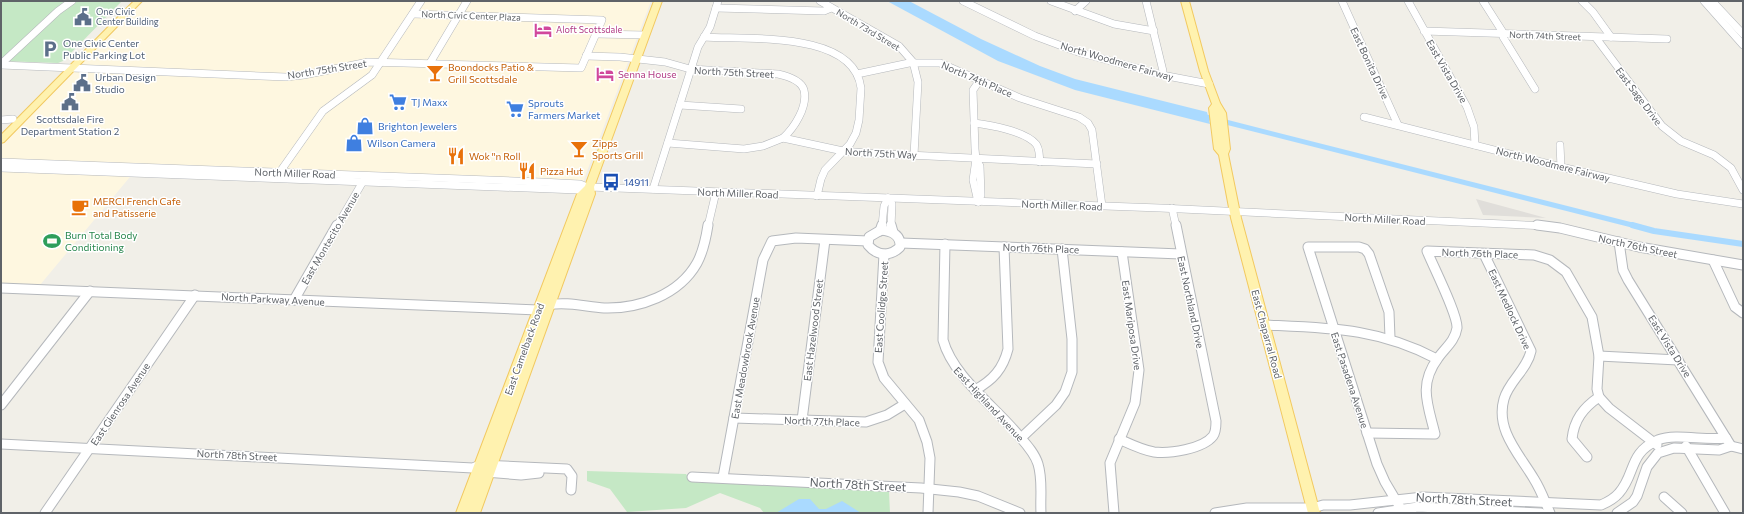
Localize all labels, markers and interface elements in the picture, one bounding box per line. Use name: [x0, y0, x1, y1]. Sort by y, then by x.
place label: One Civic Center Building: [96, 6, 159, 27]
street label: North 73rd Street: [835, 6, 902, 53]
public building icon: One Civic Center Building: [73, 7, 93, 27]
street label: North Civic Center Plaza: [421, 8, 521, 23]
hotel icon: Aloft Scottsdale: [533, 20, 553, 40]
place label: Aloft Scottsdale: [556, 24, 622, 35]
street label: East Bonita Drive: [1348, 25, 1392, 101]
street label: North 74th Street: [1509, 29, 1581, 42]
place label: One Civic Center Public Parking Lot: [63, 37, 145, 61]
street label: East Vista Drive: [1424, 37, 1470, 105]
parking icon: One Civic Center Public Parking Lot: [40, 39, 60, 59]
street label: North Woodmere Fairway: [1059, 39, 1175, 83]
street label: North 75th Street: [286, 57, 368, 81]
street label: North 74th Place: [940, 59, 1014, 99]
place label: Boondocks Patio & Grill Scottsdale: [448, 61, 535, 85]
bar icon: Boondocks Patio & Grill Scottsdale: [425, 63, 445, 83]
hotel icon: Senna House: [595, 64, 615, 84]
street label: North 75th Street: [694, 64, 774, 80]
street label: East Sage Drive: [1613, 65, 1665, 127]
place label: Senna House: [618, 68, 677, 80]
place label: Urban Design Studio: [95, 71, 156, 95]
public building icon: Urban Design Studio: [72, 73, 92, 93]
public building icon: Scottsdale Fire Department Station 2: [60, 92, 80, 112]
supermarket icon: TJ Maxx: [388, 92, 408, 112]
place label: TJ Maxx: [411, 96, 448, 108]
place label: Sprouts Farmers Market: [528, 97, 600, 121]
supermarket icon: Sprouts Farmers Market: [505, 99, 525, 119]
place label: Scottsdale Fire Department Station 2: [21, 113, 120, 137]
shop icon: Brighton Jewelers: [355, 116, 375, 136]
place label: Brighton Jewelers: [378, 120, 458, 132]
shop icon: Wilson Camera: [344, 133, 364, 153]
place label: Wilson Camera: [367, 137, 436, 149]
place label: Zipps Sports Grill: [592, 137, 643, 161]
bar icon: Zipps Sports Grill: [569, 139, 589, 159]
street label: North Woodmere Fairway: [1495, 144, 1611, 184]
street label: North 75th Way: [845, 145, 917, 161]
restaurant icon: Wok "n Roll: [446, 146, 466, 166]
place label: Wok "n Roll: [469, 150, 521, 162]
restaurant icon: Pizza Hut: [517, 161, 537, 181]
place label: Pizza Hut: [540, 165, 583, 177]
street label: North Miller Road: [254, 166, 336, 180]
bus stop icon: 14911: [601, 172, 621, 192]
place label: 14911: [624, 176, 649, 188]
street label: North Miller Road: [697, 186, 779, 200]
street label: East Montecito Avenue: [299, 190, 361, 286]
place label: MERCI French Cafe and Patisserie: [93, 195, 181, 219]
cafe icon: MERCI French Cafe and Patisserie: [70, 197, 90, 217]
street label: North Miller Road: [1021, 198, 1103, 212]
street label: North Miller Road: [1344, 211, 1426, 227]
place label: Burn Total Body Conditioning: [65, 229, 137, 253]
sports icon: Burn Total Body Conditioning: [42, 231, 62, 251]
street label: North 76th Street: [1597, 232, 1679, 260]
street label: North 76th Place: [1003, 241, 1079, 255]
street label: North 76th Place: [1442, 246, 1518, 260]
street label: East Northland Drive: [1175, 255, 1207, 349]
street label: East Coolidge Street: [872, 261, 890, 353]
street label: East Medlock Drive: [1486, 267, 1534, 351]
street label: East Hazelwood Street: [801, 278, 825, 382]
street label: East Mariposa Drive: [1120, 279, 1144, 371]
street label: East Chaparral Road: [1249, 288, 1285, 380]
street label: North Parkway Avenue: [221, 290, 325, 308]
street label: East Meadowbrook Avenue: [728, 296, 762, 420]
street label: East Camelback Road: [502, 301, 546, 397]
street label: East Vista Drive: [1646, 313, 1694, 379]
street label: East Pasadena Avenue: [1329, 330, 1371, 430]
street label: East Glenrosa Avenue: [88, 360, 152, 448]
street label: East Highland Avenue: [951, 364, 1027, 444]
street label: North 77th Place: [784, 414, 860, 428]
street label: North 78th Street: [196, 447, 278, 463]
street label: North 78th Street: [809, 474, 907, 494]
street label: North 78th Street: [1415, 489, 1513, 509]

